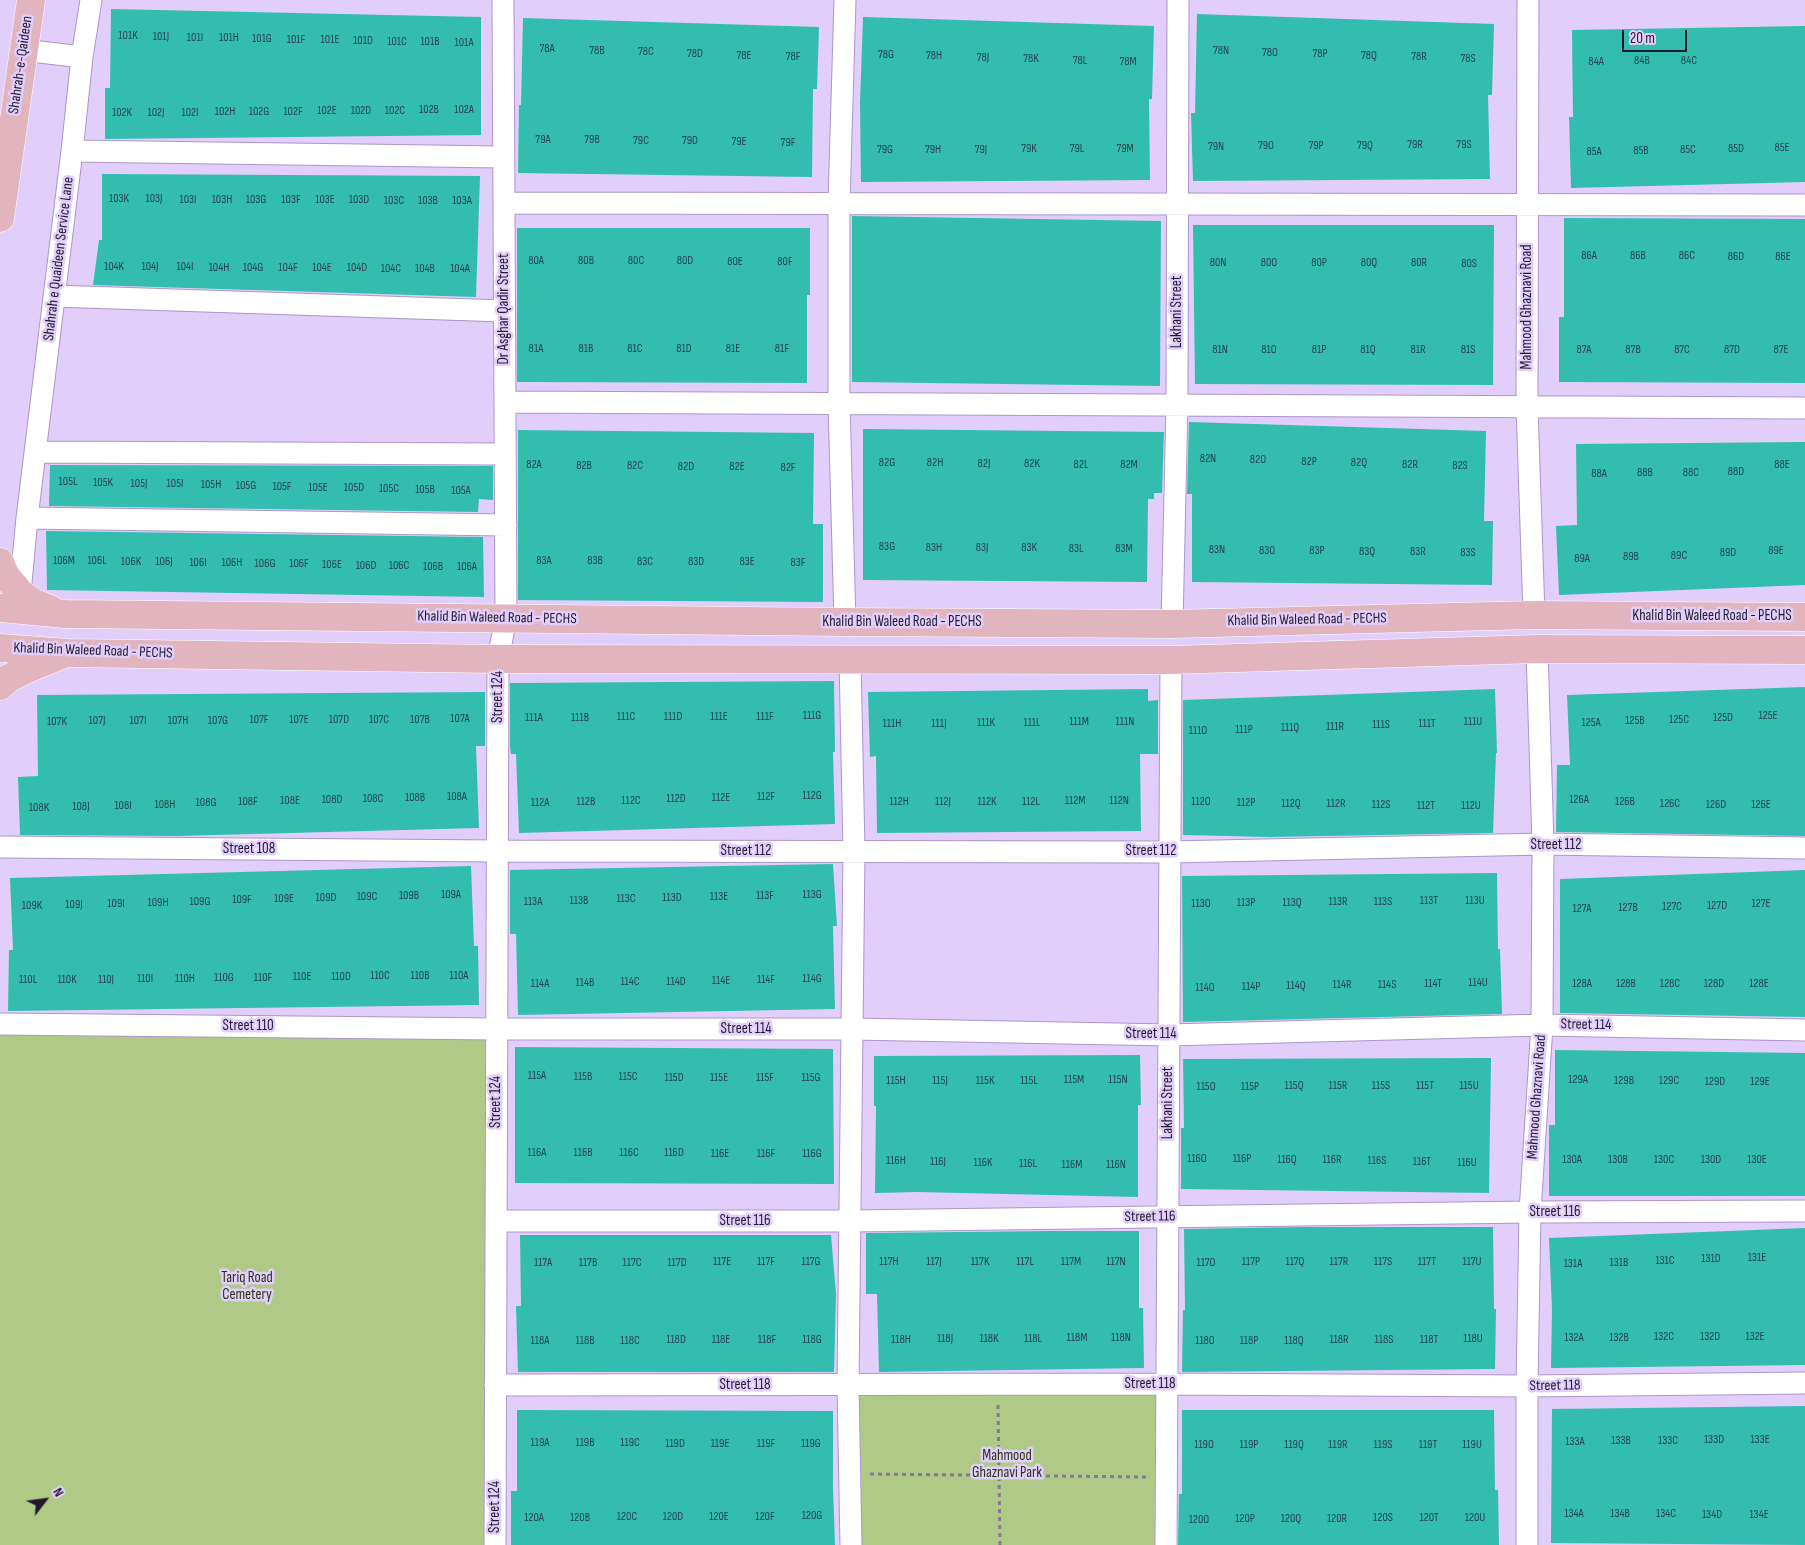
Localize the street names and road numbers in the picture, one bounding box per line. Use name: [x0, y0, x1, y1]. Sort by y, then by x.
street label: Shahrah-e-Qaideen: [5, 15, 37, 115]
street label: Shahrah e Quaideen Service Lane: [40, 176, 78, 342]
street label: Mahmood Ghaznavi Road: [1518, 245, 1536, 369]
street label: Dr Asghar Qadir Street: [495, 253, 513, 365]
street label: Lakhani Street: [1168, 276, 1186, 348]
street label: Khalid Bin Waleed Road - PECHS: [1632, 607, 1792, 625]
street label: Khalid Bin Waleed Road - PECHS: [417, 608, 577, 628]
street label: Khalid Bin Waleed Road - PECHS: [1227, 610, 1387, 630]
street label: Khalid Bin Waleed Road - PECHS: [822, 613, 982, 631]
street label: Khalid Bin Waleed Road - PECHS: [13, 639, 173, 663]
street label: Street 124: [489, 671, 507, 723]
street label: Street 112: [1531, 836, 1581, 854]
street label: Street 108: [223, 840, 275, 858]
street label: Street 112: [721, 842, 771, 860]
street label: Street 112: [1126, 842, 1176, 860]
street label: Street 114: [1560, 1016, 1612, 1034]
street label: Street 110: [222, 1017, 274, 1035]
street label: Street 114: [721, 1020, 771, 1038]
street label: Street 114: [1126, 1025, 1176, 1043]
street label: Mahmood Ghaznavi Road: [1524, 1034, 1550, 1160]
street label: Lakhani Street: [1159, 1067, 1177, 1139]
street label: Street 124: [487, 1076, 505, 1128]
street label: Street 116: [1529, 1203, 1581, 1221]
street label: Street 116: [1124, 1208, 1176, 1226]
street label: Street 116: [719, 1212, 771, 1230]
street label: Street 118: [1124, 1375, 1176, 1393]
street label: Street 118: [719, 1376, 771, 1394]
street label: Street 118: [1529, 1377, 1581, 1395]
street label: Street 124: [486, 1481, 504, 1533]

